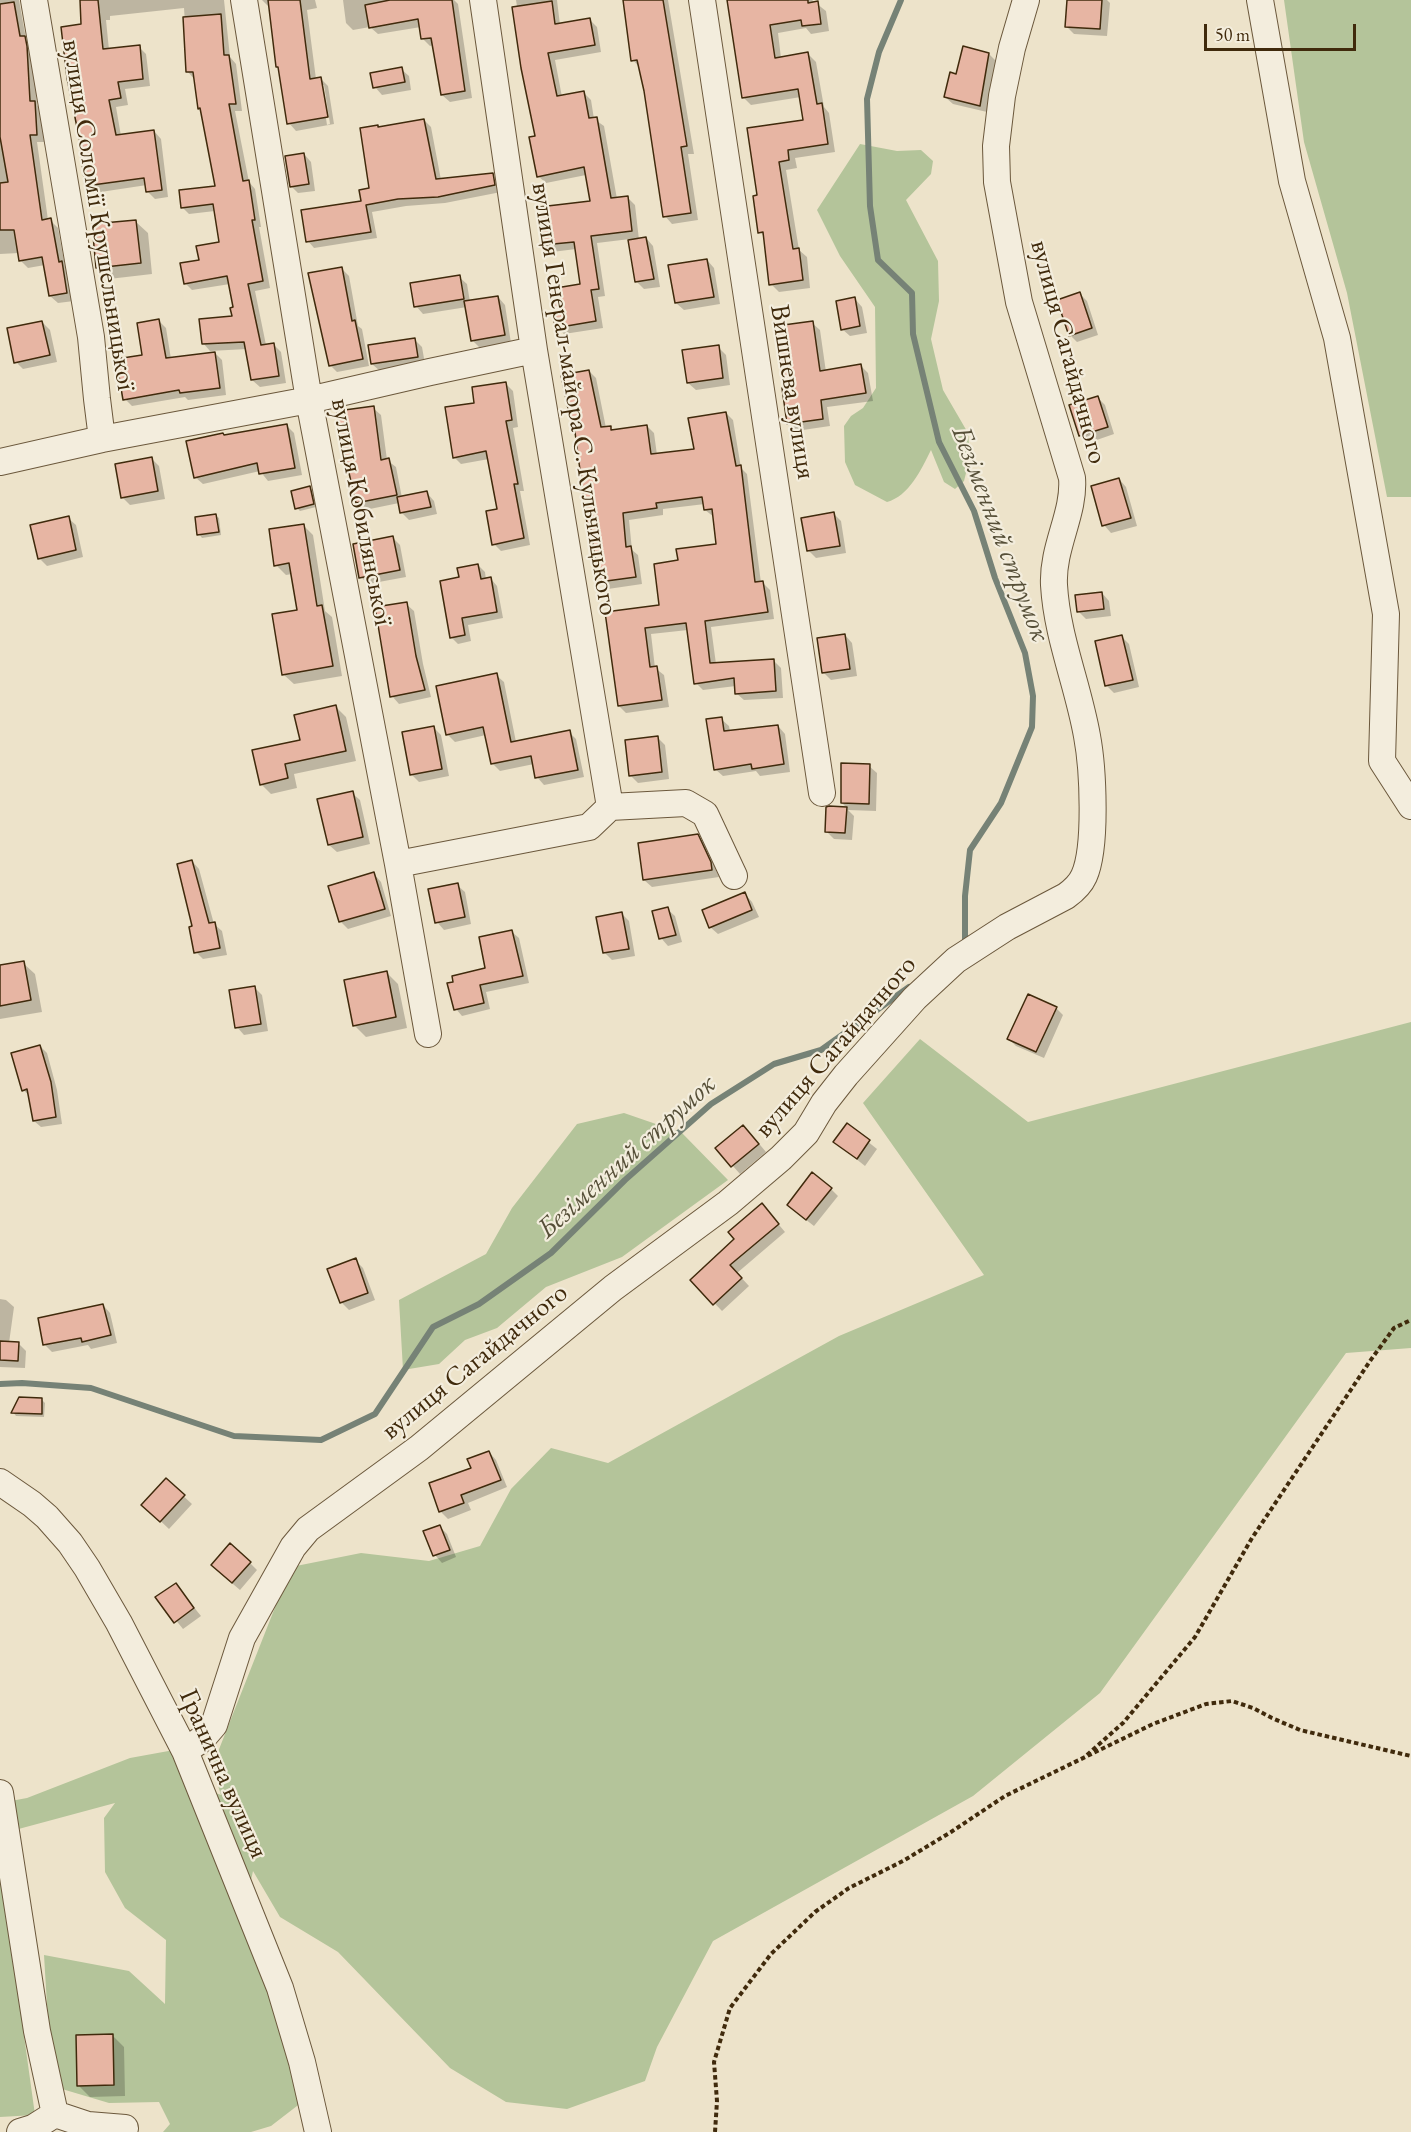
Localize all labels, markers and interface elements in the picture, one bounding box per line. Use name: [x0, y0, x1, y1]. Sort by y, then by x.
scale bar: [1207, 12, 1358, 50]
text: 50 m: [1215, 23, 1250, 46]
street label: вулиця Соломії Крушельницької: [54, 37, 142, 393]
street label: вулиця Генерал-майора С. Кульчицького: [524, 180, 624, 618]
street label: вулиця Сагайдачного: [1023, 237, 1113, 467]
street label: Вишнева вулиця: [762, 302, 822, 482]
street label: вулиця Кобилянської: [323, 396, 399, 628]
water label: Безіменний струмок: [943, 421, 1057, 647]
street label: вулиця Сагайдачного: [748, 949, 924, 1145]
water label: Безіменний струмок: [531, 1068, 723, 1246]
street label: вулиця Сагайдачного: [375, 1277, 575, 1447]
street label: Гранична вулиця: [171, 1684, 275, 1864]

